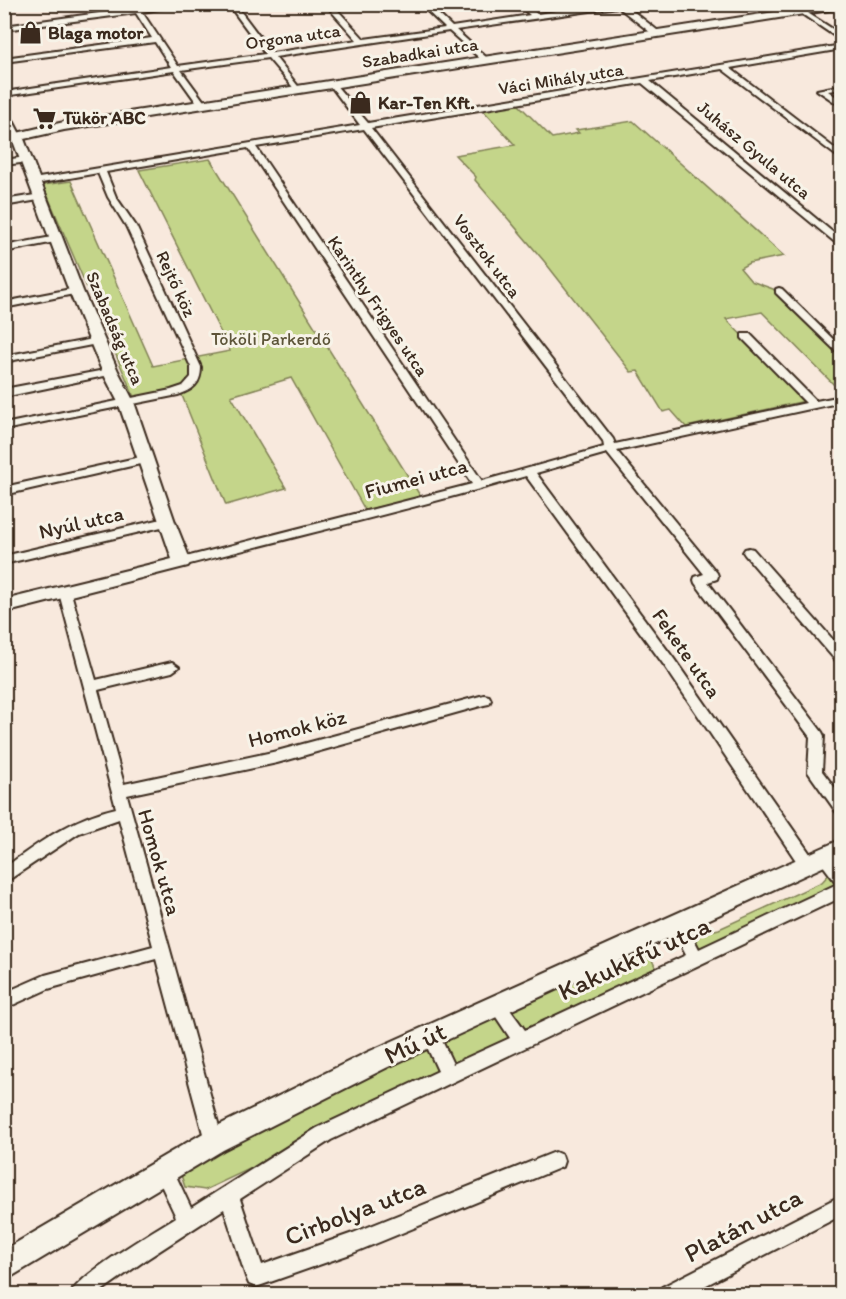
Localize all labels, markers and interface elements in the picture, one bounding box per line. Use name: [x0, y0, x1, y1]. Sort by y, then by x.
street label: Orgona utca: [244, 19, 343, 55]
shop icon: Blaga motor: [17, 20, 43, 46]
place label: Blaga motor: [48, 22, 144, 44]
street label: Szabadkai utca: [360, 33, 480, 73]
street label: Váci Mihály utca: [497, 58, 626, 100]
shop icon: Kar-Ten Kft.: [347, 90, 373, 116]
place label: Kar-Ten Kft.: [378, 92, 475, 114]
street label: Juhász Gyula utca: [693, 96, 816, 204]
supermarket icon: Tükör ABC: [32, 105, 58, 131]
place label: Tükör ABC: [62, 107, 146, 129]
street label: Vosztok utca: [448, 210, 526, 303]
street label: Karinthy Frigyes utca: [323, 231, 434, 381]
street label: Rejtő köz: [151, 247, 201, 321]
street label: Szabadság utca: [81, 268, 149, 389]
park label: Tököli Parkerdő: [211, 328, 331, 350]
street label: Fiumei utca: [362, 452, 470, 504]
street label: Nyúl utca: [36, 500, 126, 544]
street label: Fekete utca: [647, 604, 727, 702]
street label: Homok köz: [245, 704, 349, 752]
street label: Homok utca: [133, 806, 187, 918]
street label: Kakukkfű utca: [553, 909, 716, 1007]
street label: Mű út: [379, 1015, 451, 1071]
street label: Cirbolya utca: [280, 1169, 430, 1253]
street label: Platán utca: [679, 1180, 808, 1269]

